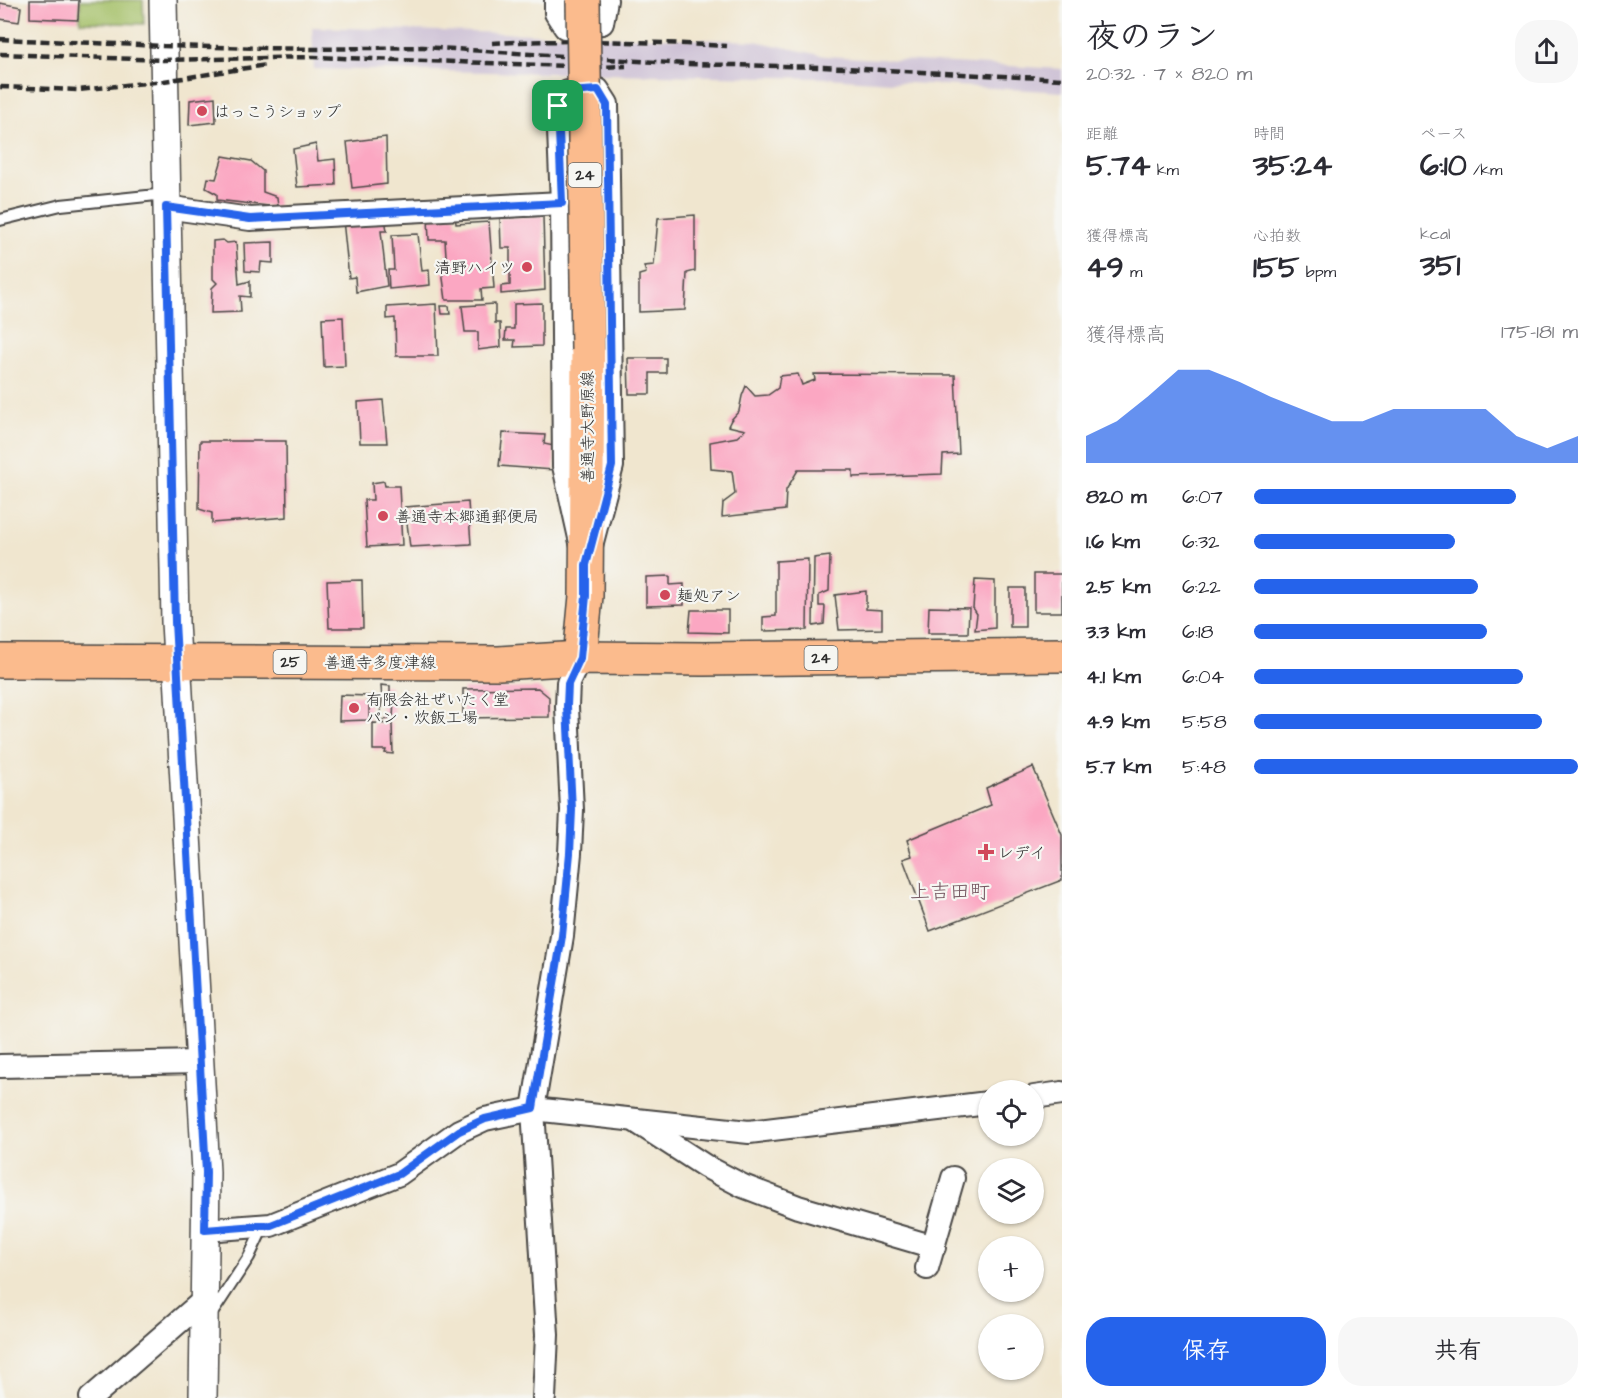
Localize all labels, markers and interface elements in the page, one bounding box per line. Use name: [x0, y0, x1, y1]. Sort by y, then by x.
text: 夜のラン: [1086, 14, 1218, 60]
button: share: [1515, 20, 1578, 83]
text: 20:32 · 7 × 820 m: [1086, 60, 1252, 88]
pin: [532, 80, 583, 131]
icon: arrive: [541, 89, 574, 122]
place label: はっこうショップ: [214, 101, 341, 123]
marker: はっこうショップ: [195, 104, 209, 118]
text: 距離: [1086, 123, 1118, 145]
text: 時間: [1253, 123, 1285, 145]
text: ペース: [1420, 123, 1467, 145]
text: 5.74: [1086, 145, 1150, 187]
text: 35:24: [1253, 145, 1332, 187]
text: 6:10: [1420, 145, 1467, 187]
text: km: [1150, 159, 1179, 181]
text: /km: [1467, 159, 1503, 181]
road number: 24: [568, 163, 602, 187]
text: kcal: [1420, 223, 1451, 245]
text: 獲得標高: [1086, 225, 1150, 247]
text: 心拍数: [1253, 225, 1301, 247]
text: 351: [1420, 245, 1460, 287]
text: 49: [1086, 247, 1124, 289]
text: 155: [1253, 247, 1299, 289]
place label: 清野ハイツ: [435, 257, 515, 279]
marker: 清野ハイツ: [520, 260, 534, 274]
text: m: [1124, 261, 1142, 283]
text: bpm: [1299, 261, 1336, 283]
text: 175–181 m: [1501, 318, 1578, 346]
text: 獲得標高: [1086, 321, 1166, 349]
street label: 善通寺大野原線: [577, 371, 599, 483]
text: 820 m: [1086, 483, 1147, 511]
text: 6:07: [1182, 483, 1223, 511]
place label: 善通寺本郷通郵便局: [395, 506, 539, 528]
marker: 善通寺本郷通郵便局: [376, 509, 390, 523]
text: 1.6 km: [1086, 528, 1140, 556]
text: 6:32: [1182, 528, 1220, 556]
text: 2.5 km: [1086, 573, 1150, 601]
text: 6:22: [1182, 573, 1221, 601]
place label: 麺処アン: [677, 585, 741, 607]
marker: 麺処アン: [658, 588, 672, 602]
text: 3.3 km: [1086, 618, 1145, 646]
text: 6:18: [1182, 618, 1213, 646]
road number: 24: [804, 646, 838, 670]
road number: 25: [274, 650, 306, 674]
street label: 善通寺多度津線: [324, 652, 436, 674]
text: 4.1 km: [1086, 663, 1141, 691]
text: 6:04: [1182, 663, 1224, 691]
place label: 有限会社ぜいたく堂 パン・炊飯工場: [366, 689, 509, 729]
marker: 有限会社ぜいたく堂 パン・炊飯工場: [347, 701, 361, 715]
text: 4.9 km: [1086, 708, 1150, 736]
text: 5:58: [1182, 708, 1227, 736]
text: 5.7 km: [1086, 753, 1151, 781]
text: 5:48: [1182, 753, 1226, 781]
place label: レデイ: [998, 842, 1045, 864]
marker: レデイ: [979, 845, 993, 859]
district label: 上吉田町: [910, 878, 990, 906]
map controls: [978, 1080, 1044, 1380]
button: locate: [978, 1080, 1044, 1146]
button: layers: [978, 1158, 1044, 1224]
button: +: [978, 1236, 1044, 1302]
button: −: [978, 1314, 1044, 1380]
button: 保存: [1086, 1317, 1326, 1386]
button: 共有: [1338, 1317, 1578, 1386]

